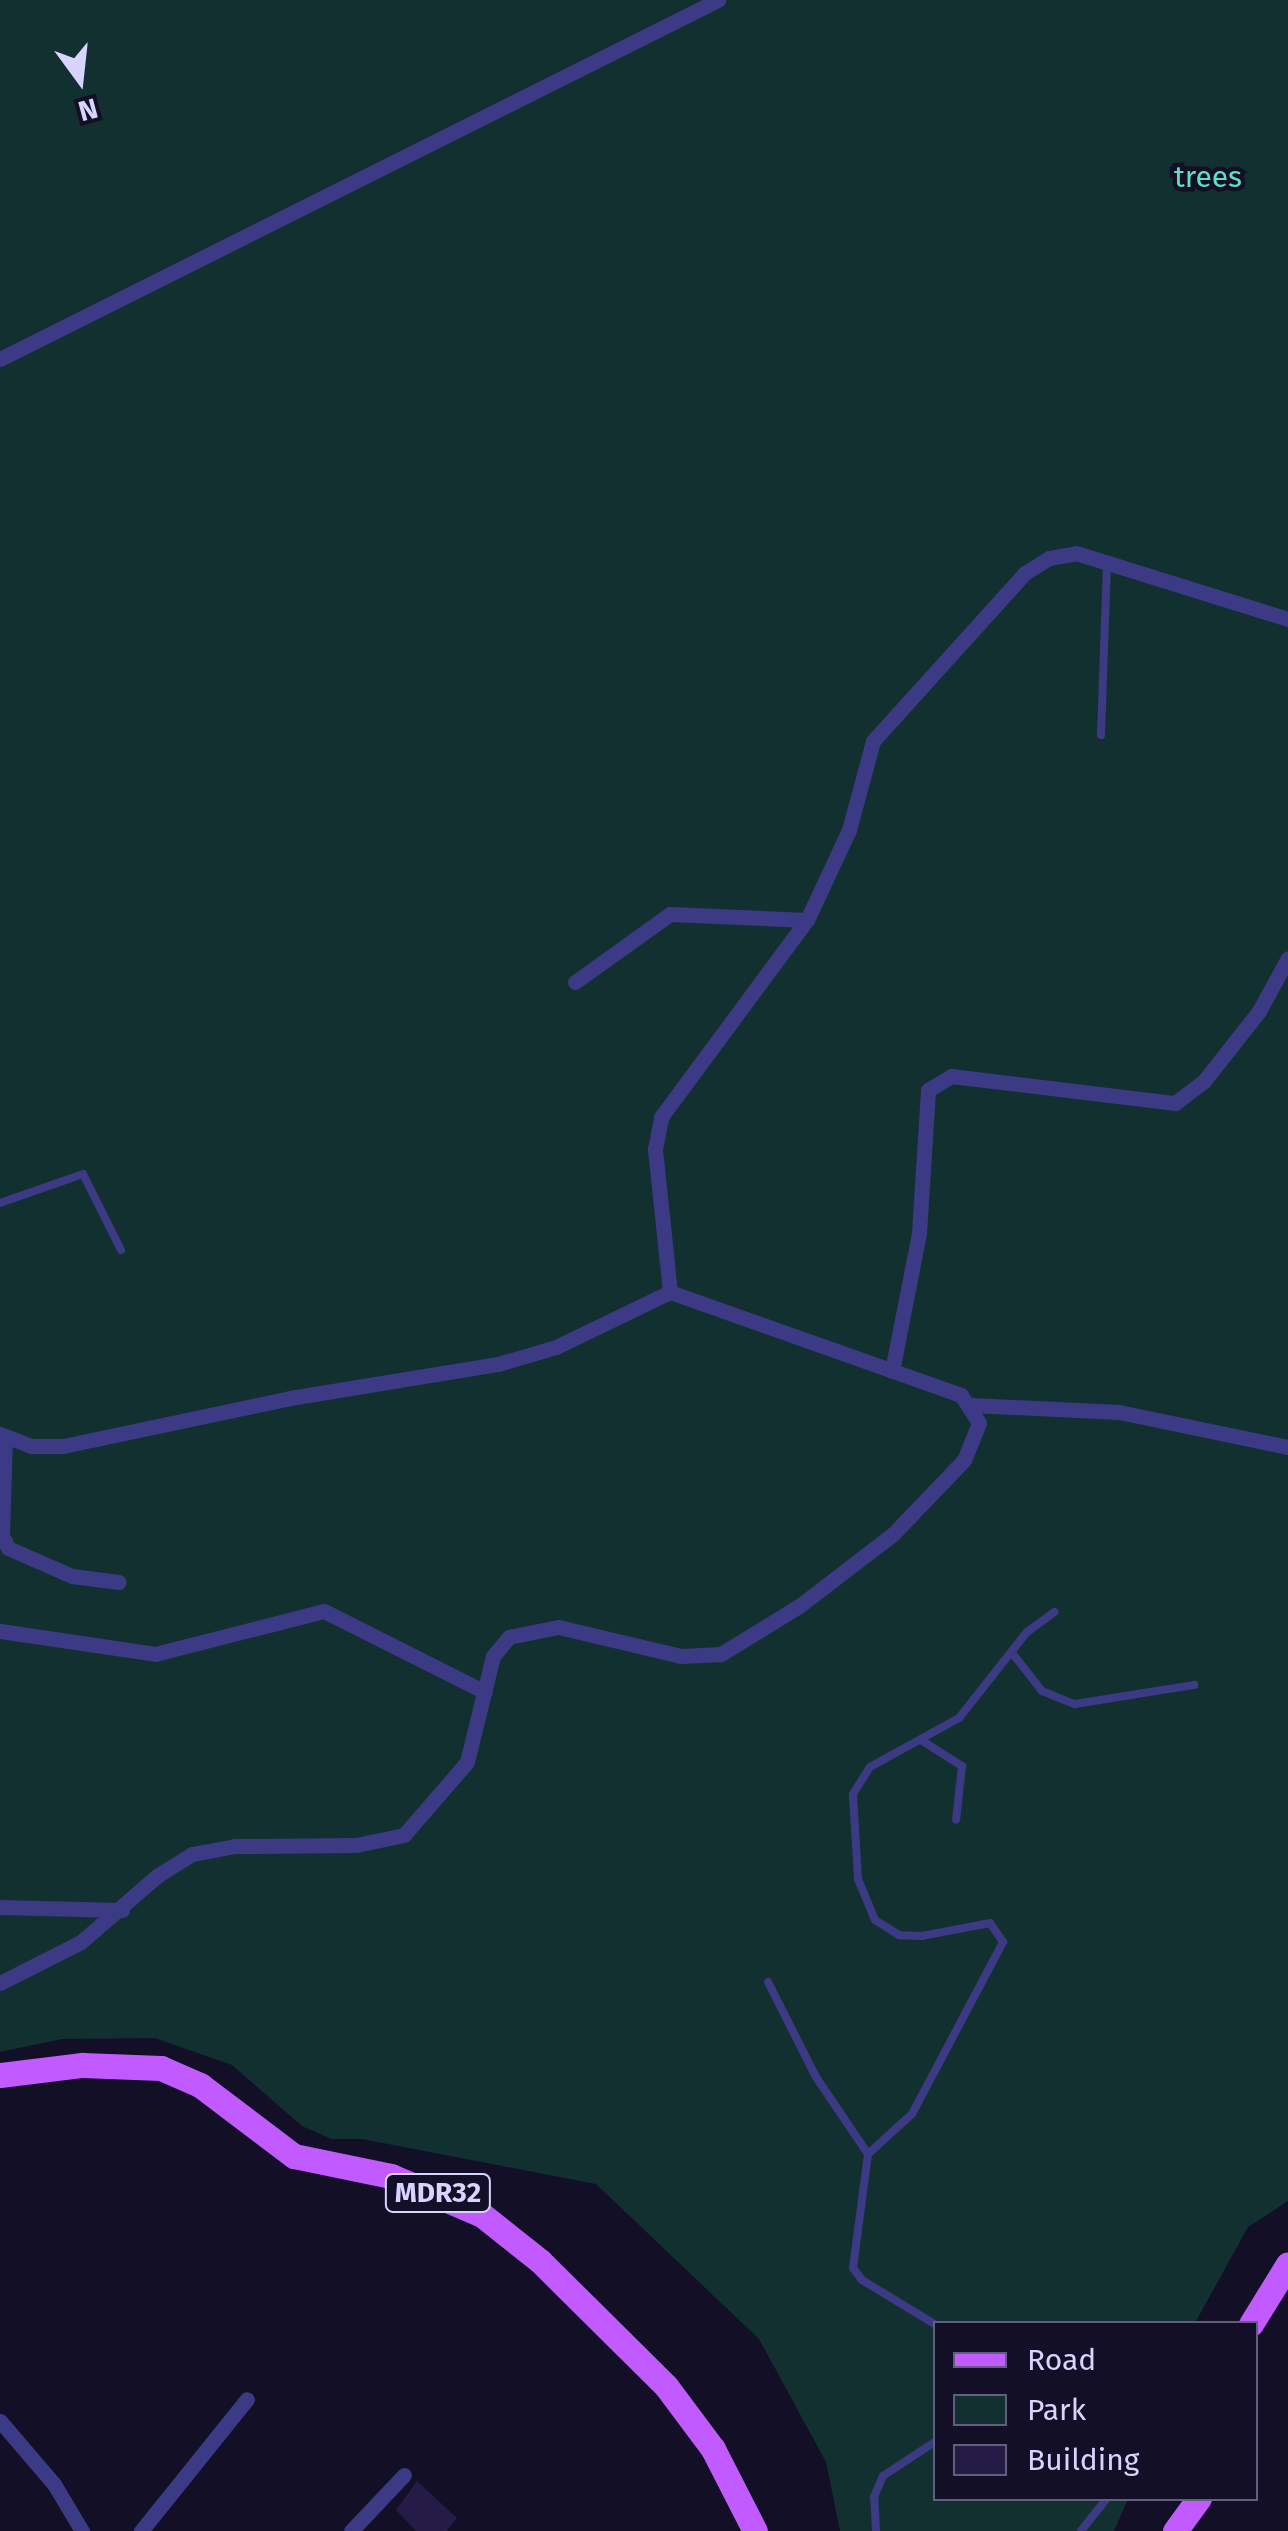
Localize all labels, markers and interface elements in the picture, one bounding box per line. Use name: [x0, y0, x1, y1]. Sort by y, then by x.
north arrow: [30, 30, 130, 130]
text: N: [75, 91, 101, 128]
park label: trees: [1174, 159, 1242, 195]
road number: MDR32: [383, 2170, 493, 2216]
legend: [933, 2321, 1258, 2501]
text: Road: [1027, 2342, 1096, 2378]
text: Park: [1027, 2392, 1086, 2428]
text: Building: [1027, 2442, 1139, 2478]

